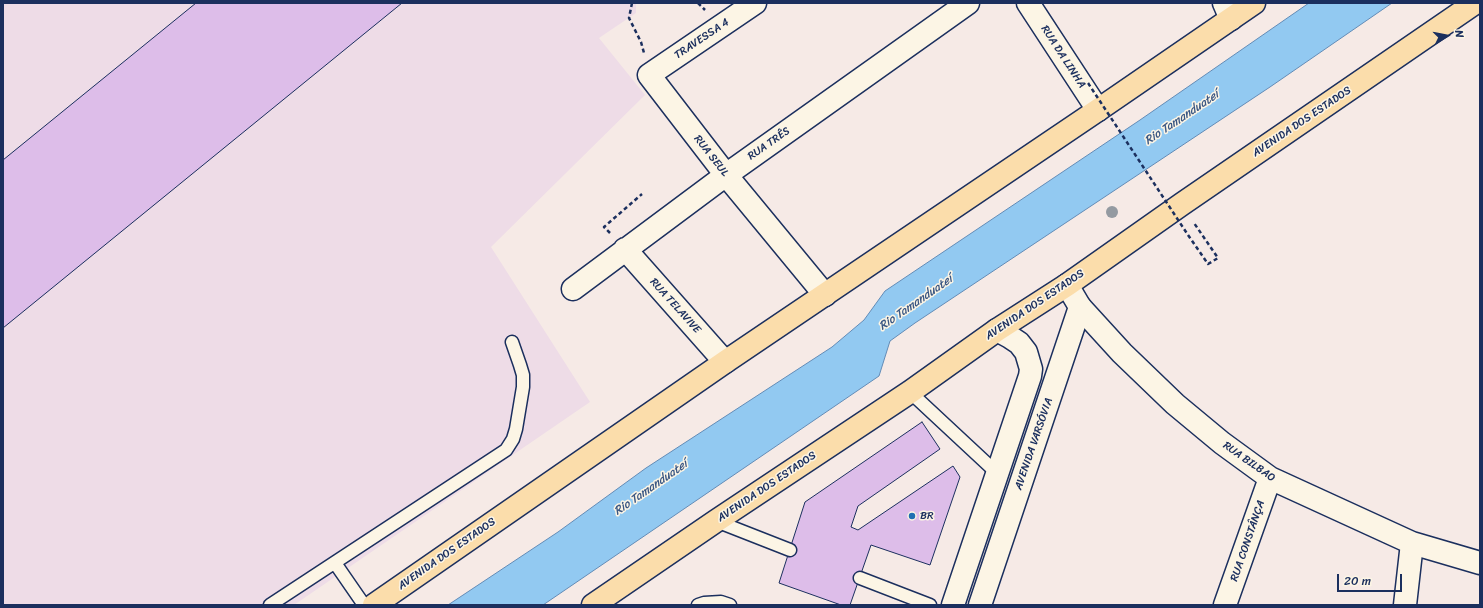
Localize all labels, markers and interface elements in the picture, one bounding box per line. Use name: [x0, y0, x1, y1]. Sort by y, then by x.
street label: TRAVESSA 4: [672, 16, 732, 62]
north arrow: [1427, 16, 1467, 56]
street label: RUA DA LINHA: [1038, 23, 1088, 91]
text: N: [1449, 28, 1469, 39]
street label: AVENIDA DOS ESTADOS: [1250, 84, 1354, 160]
water label: Rio Tamanduateí: [1142, 88, 1222, 148]
street label: RUA TRÊS: [745, 125, 793, 163]
street label: RUA SEUL: [691, 133, 731, 179]
street label: AVENIDA DOS ESTADOS: [983, 267, 1087, 343]
water label: Rio Tamanduateí: [876, 272, 956, 334]
street label: RUA TELAVIVE: [647, 276, 703, 336]
street label: AVENIDA VARSÓVIA: [1012, 396, 1056, 492]
street label: RUA BILBAO: [1220, 439, 1278, 485]
street label: AVENIDA DOS ESTADOS: [715, 449, 819, 525]
water label: Rio Tamanduateí: [611, 457, 691, 519]
street label: RUA CONSTÂNÇA: [1228, 499, 1268, 583]
place label: BR: [920, 509, 934, 523]
marker: BR: [907, 511, 917, 521]
street label: AVENIDA DOS ESTADOS: [396, 515, 498, 593]
scale bar: [1339, 566, 1404, 592]
text: 20 m: [1344, 570, 1371, 592]

